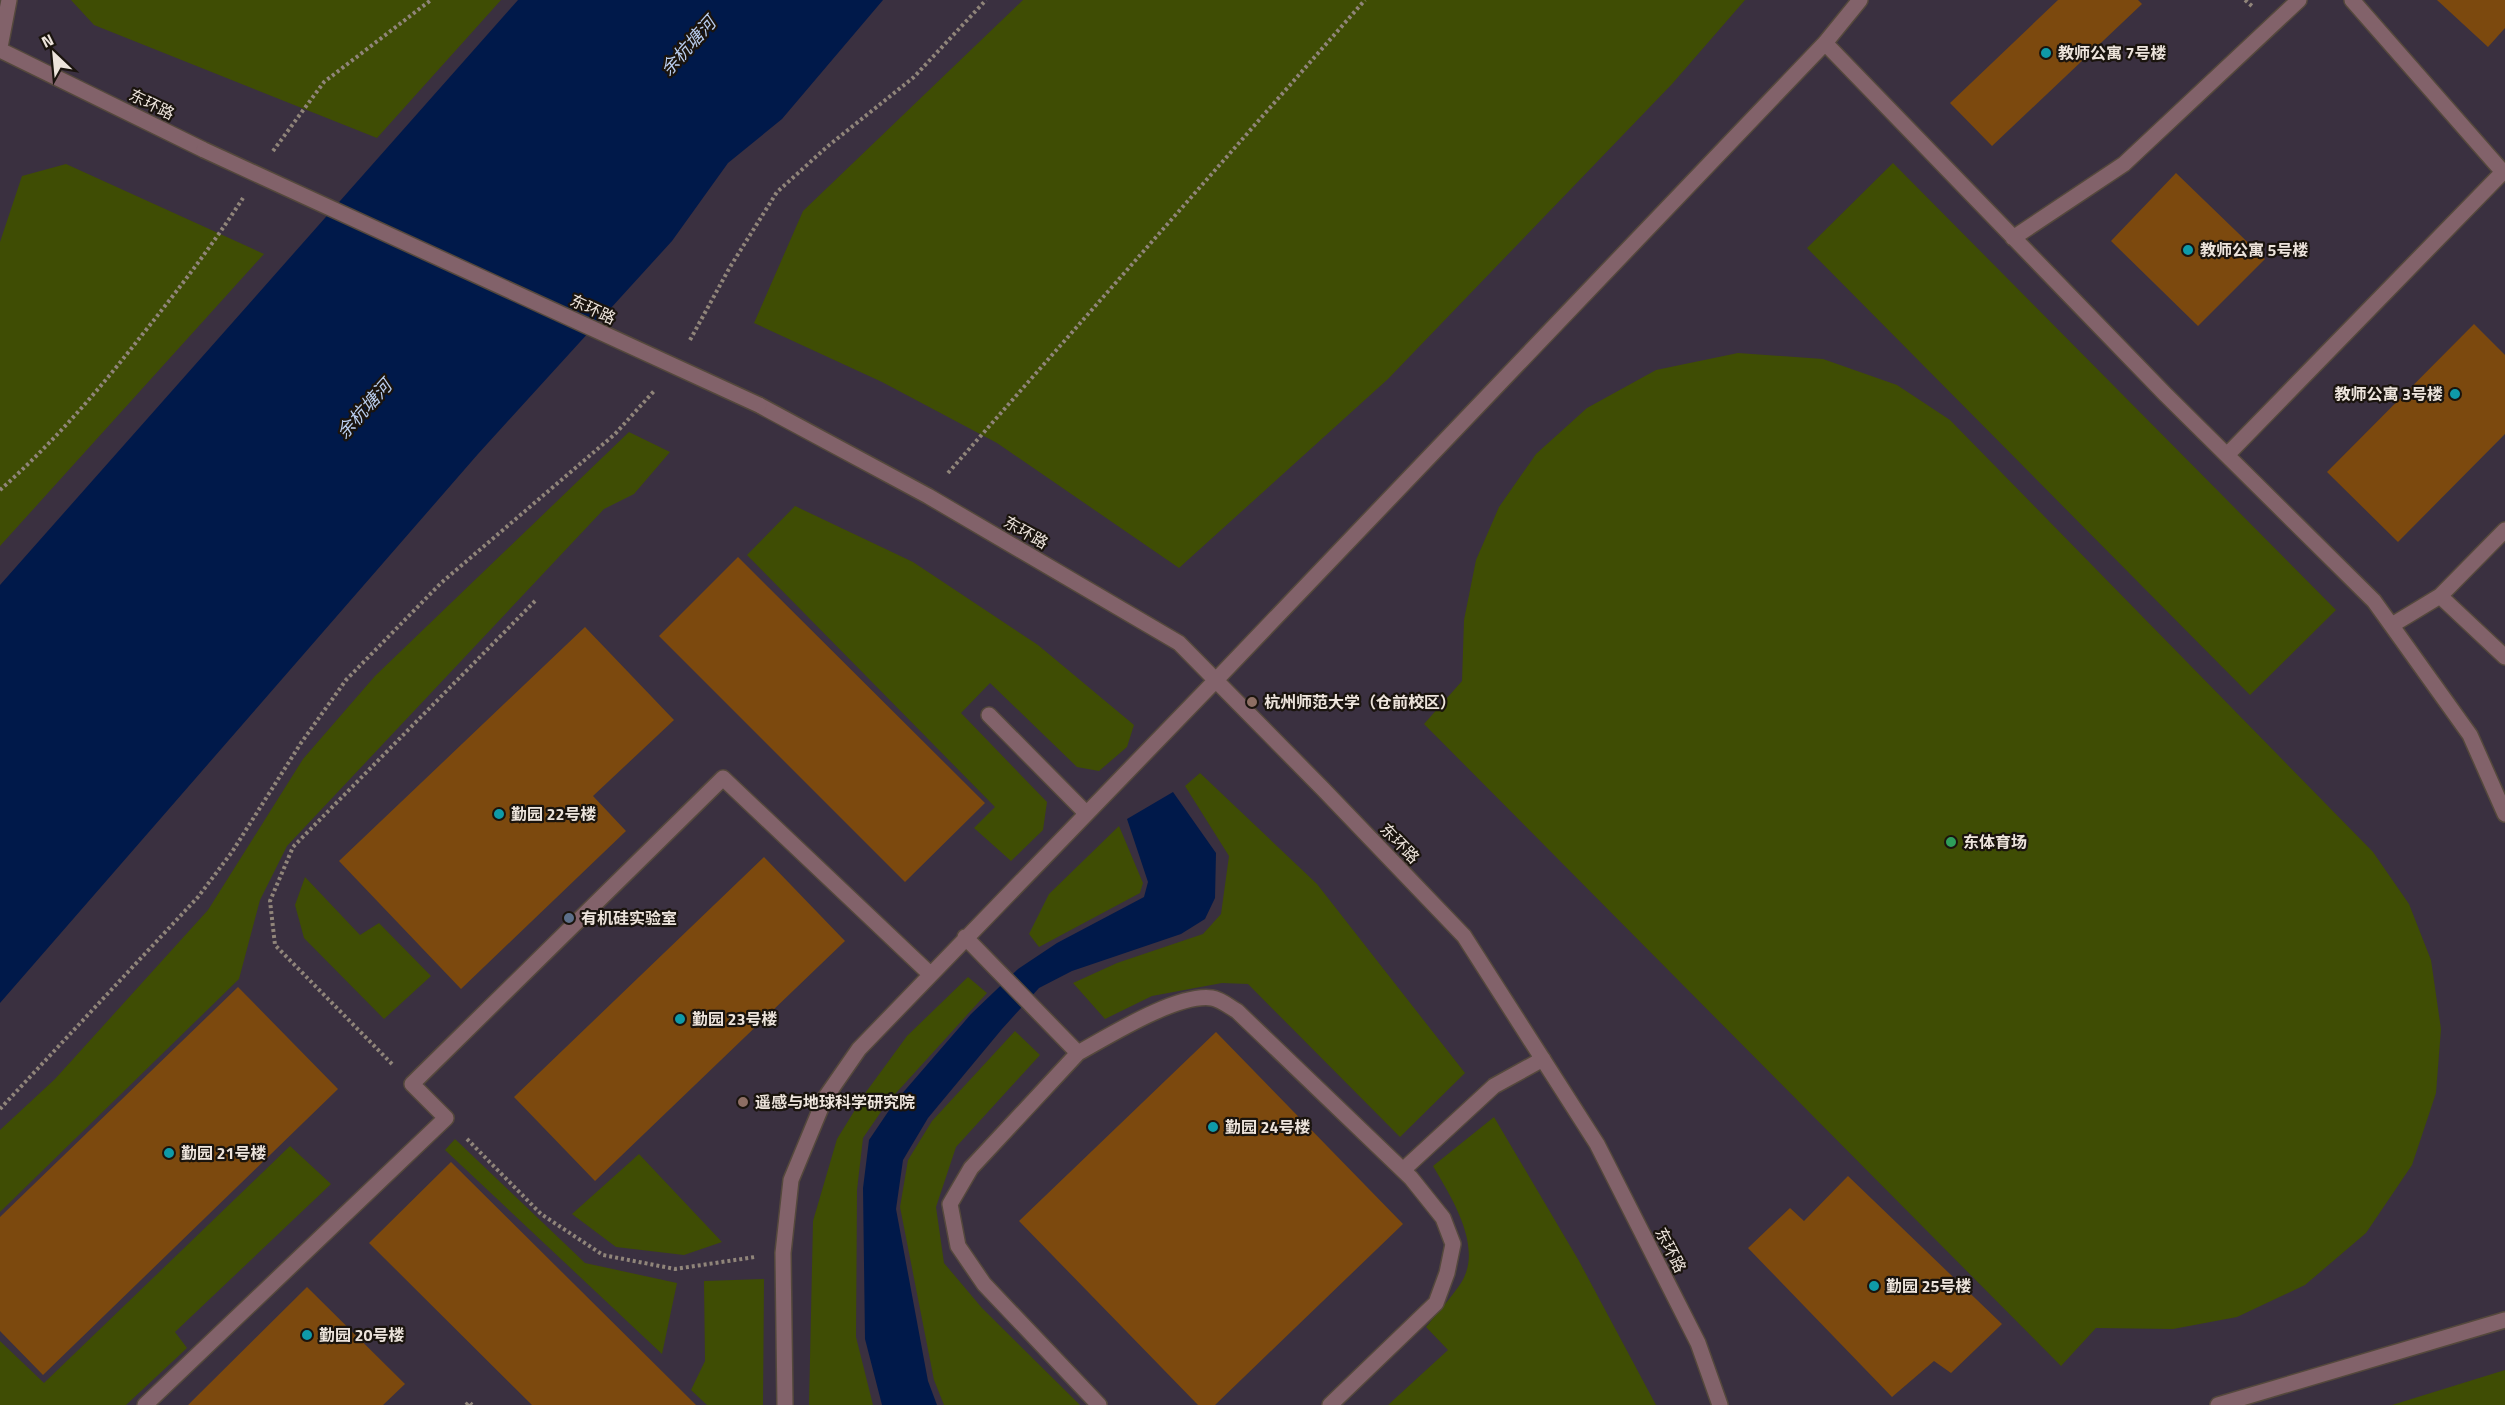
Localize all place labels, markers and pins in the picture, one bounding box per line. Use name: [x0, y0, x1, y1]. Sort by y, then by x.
place label: 教师公寓 7号楼: [2058, 41, 2166, 65]
marker: 教师公寓 7号楼: [2039, 46, 2053, 60]
place label: 教师公寓 5号楼: [2200, 238, 2308, 262]
marker: 教师公寓 5号楼: [2181, 243, 2195, 257]
place label: 教师公寓 3号楼: [2335, 382, 2443, 406]
marker: 教师公寓 3号楼: [2448, 387, 2462, 401]
place label: 杭州师范大学（仓前校区）: [1264, 690, 1456, 714]
marker: 杭州师范大学（仓前校区）: [1245, 695, 1259, 709]
place label: 勤园 22号楼: [511, 802, 596, 826]
marker: 勤园 22号楼: [492, 807, 506, 821]
place label: 东体育场: [1963, 830, 2027, 854]
marker: 东体育场: [1944, 835, 1958, 849]
place label: 有机硅实验室: [581, 906, 677, 930]
marker: 有机硅实验室: [562, 911, 576, 925]
place label: 勤园 23号楼: [692, 1007, 777, 1031]
marker: 勤园 23号楼: [673, 1012, 687, 1026]
place label: 遥感与地球科学研究院: [755, 1090, 915, 1114]
marker: 遥感与地球科学研究院: [736, 1095, 750, 1109]
place label: 勤园 24号楼: [1225, 1115, 1310, 1139]
marker: 勤园 24号楼: [1206, 1120, 1220, 1134]
place label: 勤园 21号楼: [181, 1141, 266, 1165]
marker: 勤园 21号楼: [162, 1146, 176, 1160]
place label: 勤园 25号楼: [1886, 1274, 1971, 1298]
marker: 勤园 25号楼: [1867, 1279, 1881, 1293]
place label: 勤园 20号楼: [319, 1323, 404, 1347]
marker: 勤园 20号楼: [300, 1328, 314, 1342]

